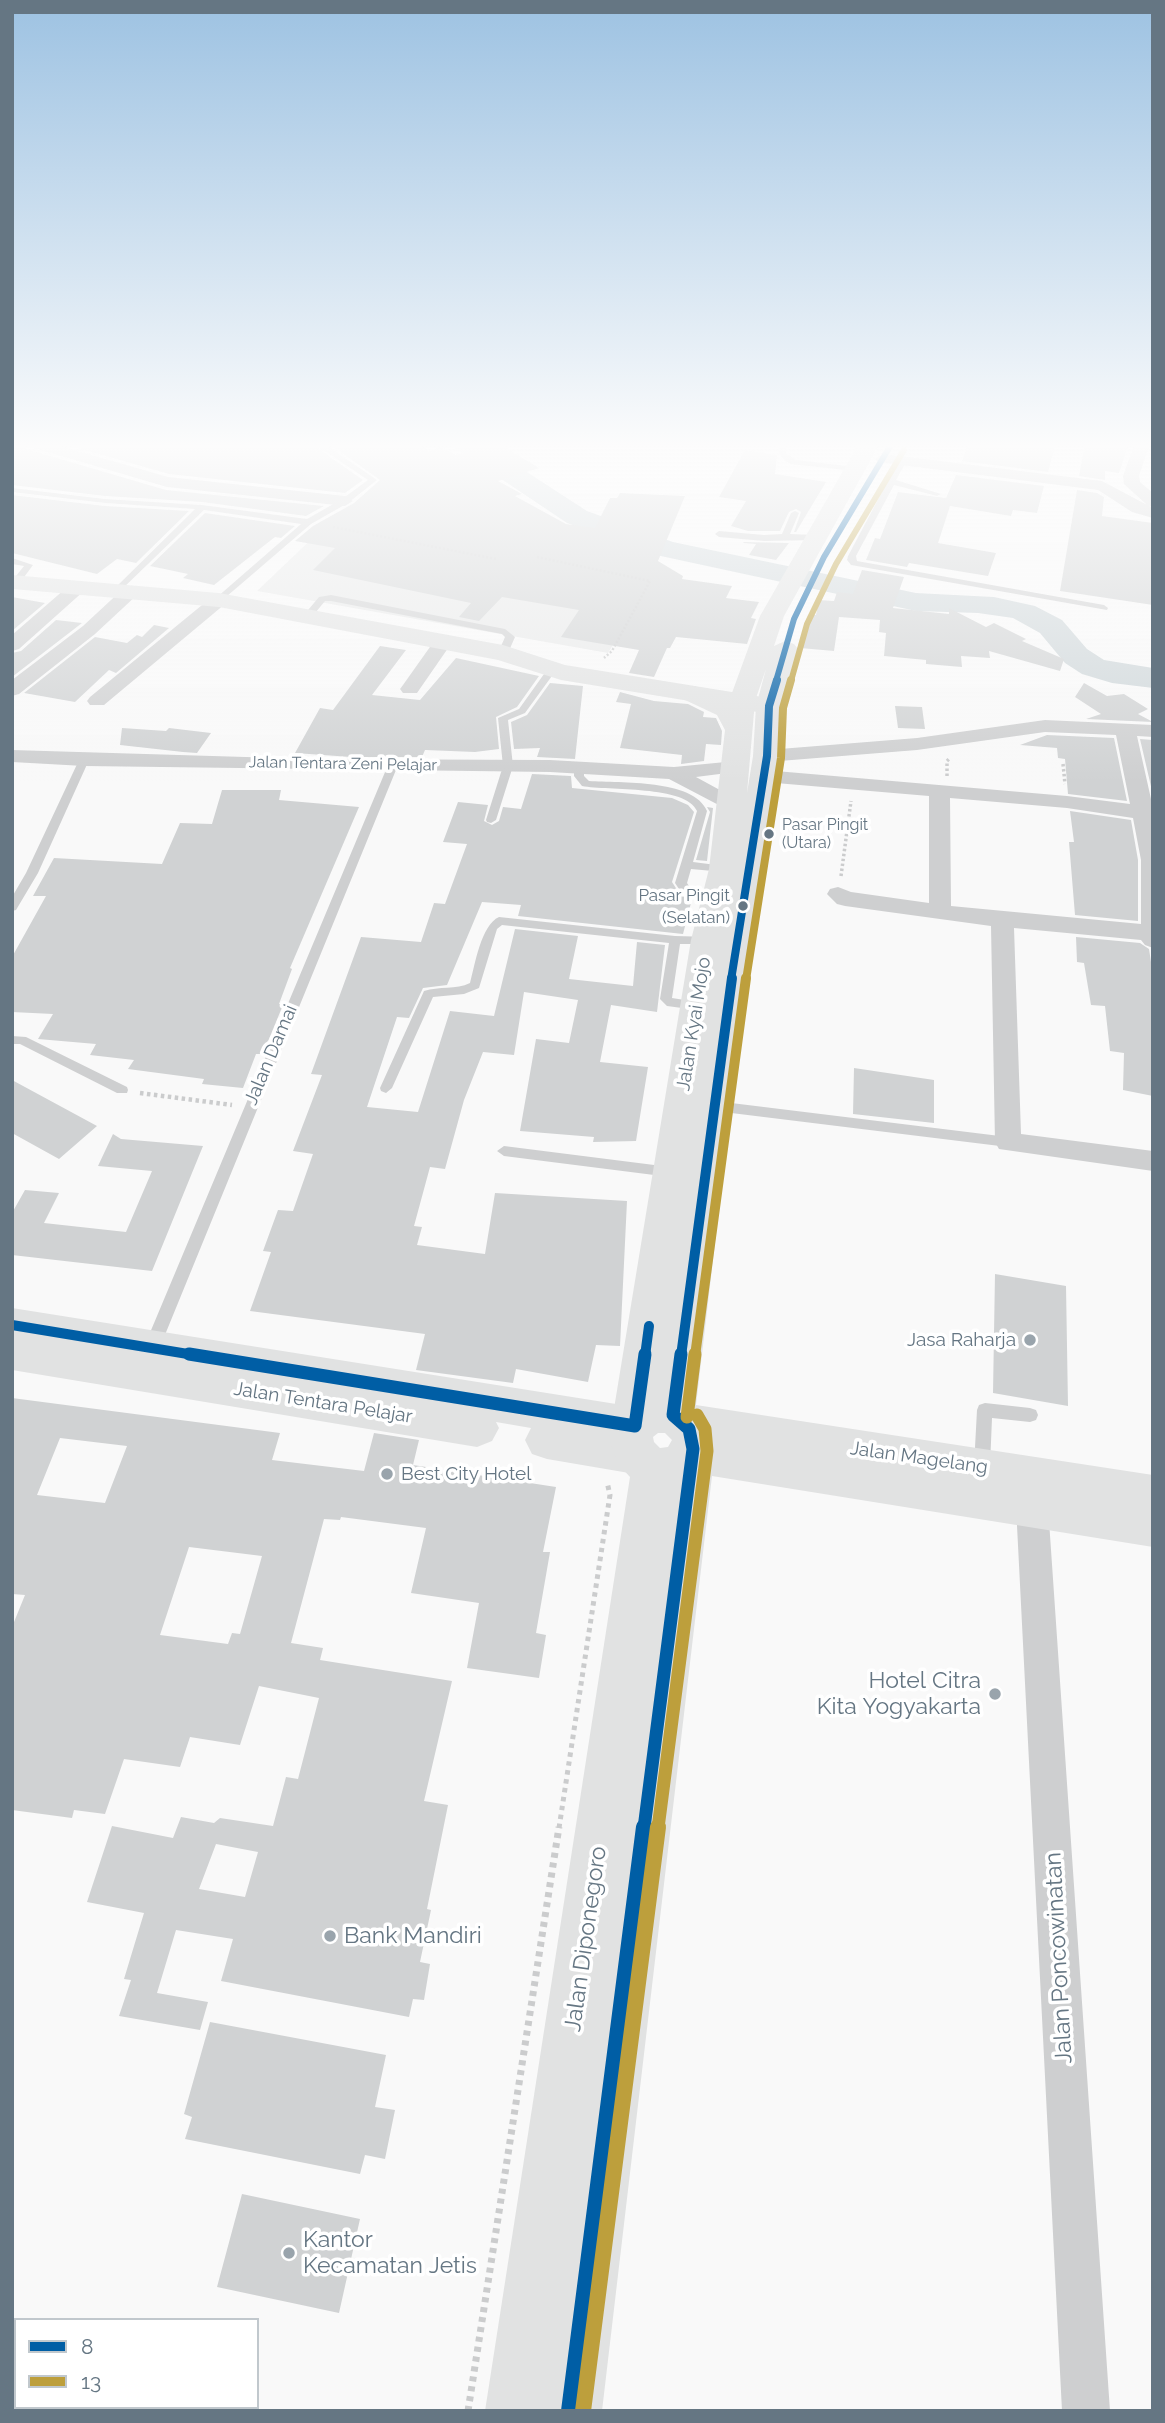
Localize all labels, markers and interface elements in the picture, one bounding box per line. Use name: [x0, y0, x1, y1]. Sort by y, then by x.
street label: Jalan Tentara Zeni Pelajar: [249, 753, 437, 775]
place label: Pasar Pingit (Utara): [782, 815, 868, 853]
marker: Pasar Pingit (Utara): [762, 827, 776, 841]
place label: Pasar Pingit (Selatan): [638, 886, 730, 926]
marker: Pasar Pingit (Selatan): [736, 899, 750, 913]
street label: Jalan Kyai Mojo: [672, 956, 716, 1092]
street label: Jalan Damai: [240, 1001, 302, 1109]
place label: Jasa Raharja: [907, 1329, 1016, 1351]
marker: Jasa Raharja: [1022, 1332, 1038, 1348]
street label: Jalan Tentara Pelajar: [232, 1378, 414, 1428]
street label: Jalan Magelang: [849, 1437, 989, 1479]
place label: Best City Hotel: [401, 1463, 531, 1485]
marker: Best City Hotel: [379, 1466, 395, 1482]
place label: Hotel Citra Kita Yogyakarta: [817, 1667, 981, 1721]
marker: Hotel Citra Kita Yogyakarta: [987, 1686, 1003, 1702]
street label: Jalan Diponegoro: [559, 1844, 613, 2034]
street label: Jalan Poncowinatan: [1040, 1852, 1078, 2064]
place label: Bank Mandiri: [344, 1922, 482, 1950]
marker: Bank Mandiri: [322, 1928, 338, 1944]
place label: Kantor Kecamatan Jetis: [303, 2226, 477, 2280]
marker: Kantor Kecamatan Jetis: [281, 2245, 297, 2261]
legend: [14, 2318, 259, 2409]
text: 8: [81, 2334, 93, 2359]
text: 13: [81, 2369, 101, 2394]

